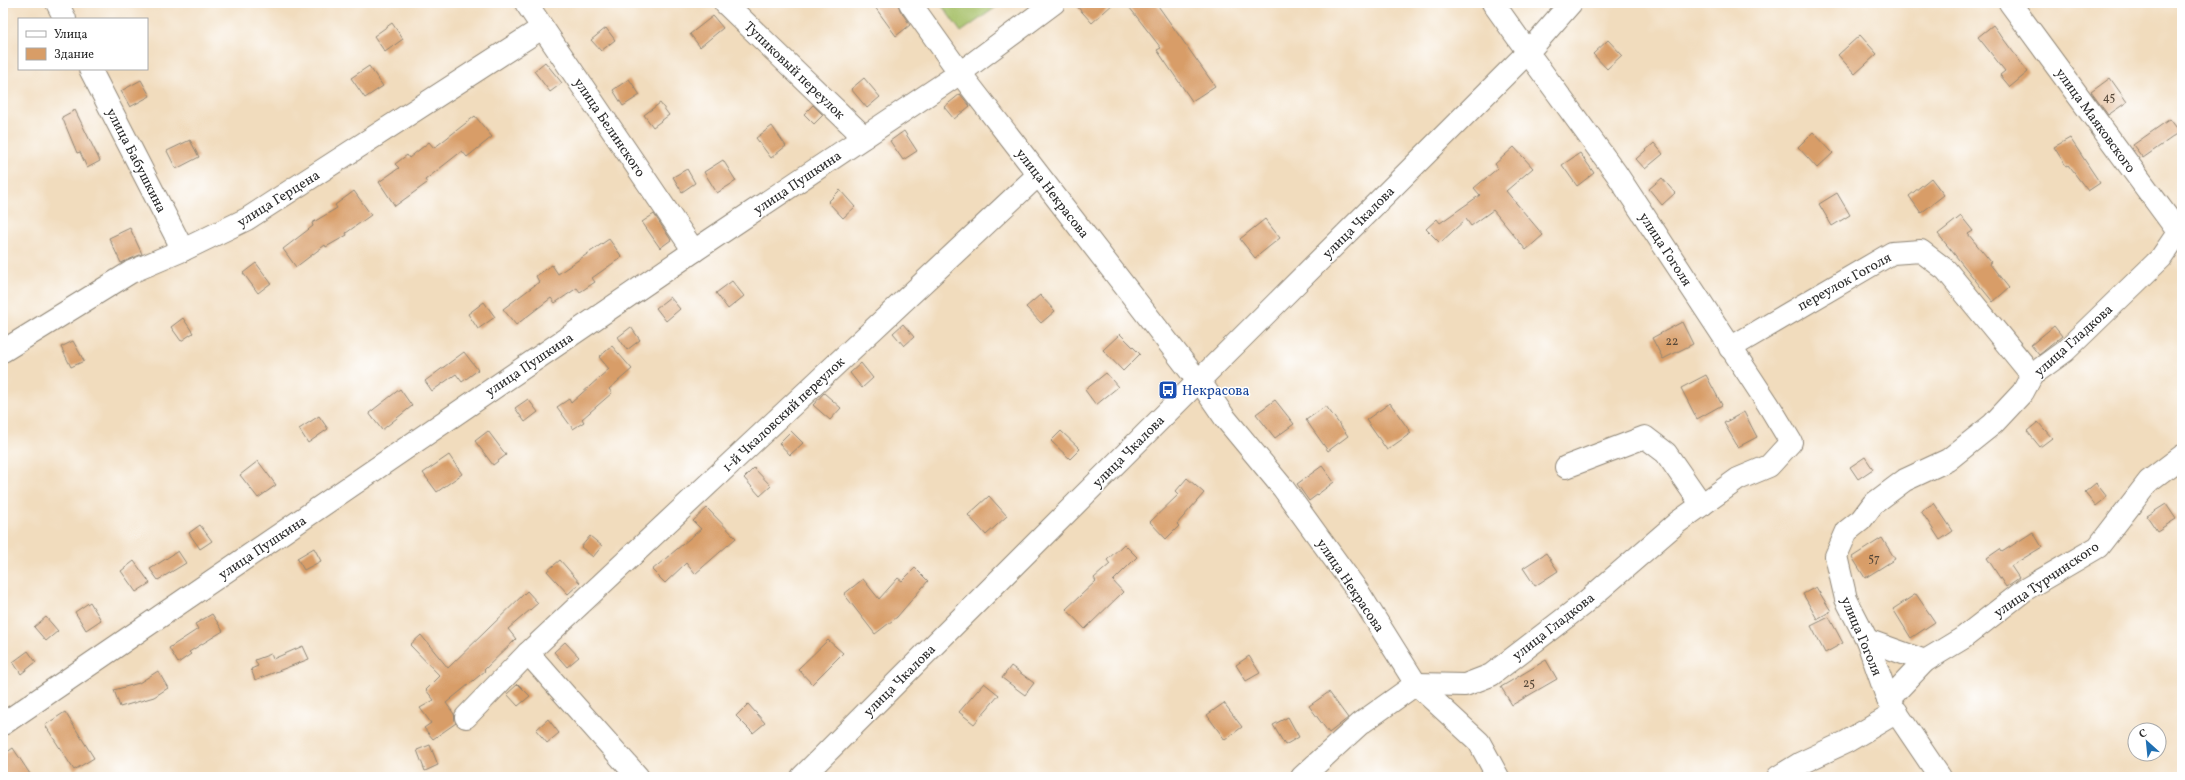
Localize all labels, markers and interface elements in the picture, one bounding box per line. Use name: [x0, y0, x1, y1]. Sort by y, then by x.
legend: [18, 18, 148, 70]
street label: Тупиковый переулок: [739, 18, 849, 125]
text: Улица: [54, 27, 87, 43]
text: Здание: [54, 47, 94, 63]
street label: улица Маяковского: [2050, 65, 2139, 177]
street label: улица Белинского: [568, 74, 649, 181]
house number: 45: [2103, 90, 2116, 106]
street label: улица Бабушкина: [101, 105, 170, 216]
street label: улица Некрасова: [1011, 145, 1093, 243]
street label: улица Пушкина: [750, 147, 846, 220]
street label: улица Герцена: [234, 166, 324, 232]
street label: улица Чкалова: [1319, 183, 1399, 263]
street label: улица Гоголя: [1634, 209, 1696, 290]
street label: переулок Гоголя: [1794, 249, 1895, 316]
street label: улица Гладкова: [2031, 301, 2117, 382]
street label: улица Пушкина: [482, 329, 578, 402]
house number: 22: [1666, 334, 1678, 350]
street label: 1-й Чкаловский переулок: [719, 353, 850, 477]
bus stop icon: Некрасова: [1157, 379, 1179, 401]
place label: Некрасова: [1182, 382, 1249, 401]
street label: улица Чкалова: [1089, 412, 1169, 492]
street label: улица Пушкина: [215, 512, 311, 585]
street label: улица Некрасова: [1311, 535, 1388, 636]
street label: улица Турчинского: [1990, 538, 2103, 623]
house number: 57: [1868, 551, 1880, 567]
street label: улица Гладкова: [1509, 589, 1599, 665]
street label: улица Гоголя: [1835, 594, 1886, 679]
street label: улица Чкалова: [860, 641, 940, 721]
house number: 25: [1523, 676, 1535, 692]
north arrow: [2127, 722, 2167, 762]
text: С: [2137, 726, 2150, 743]

